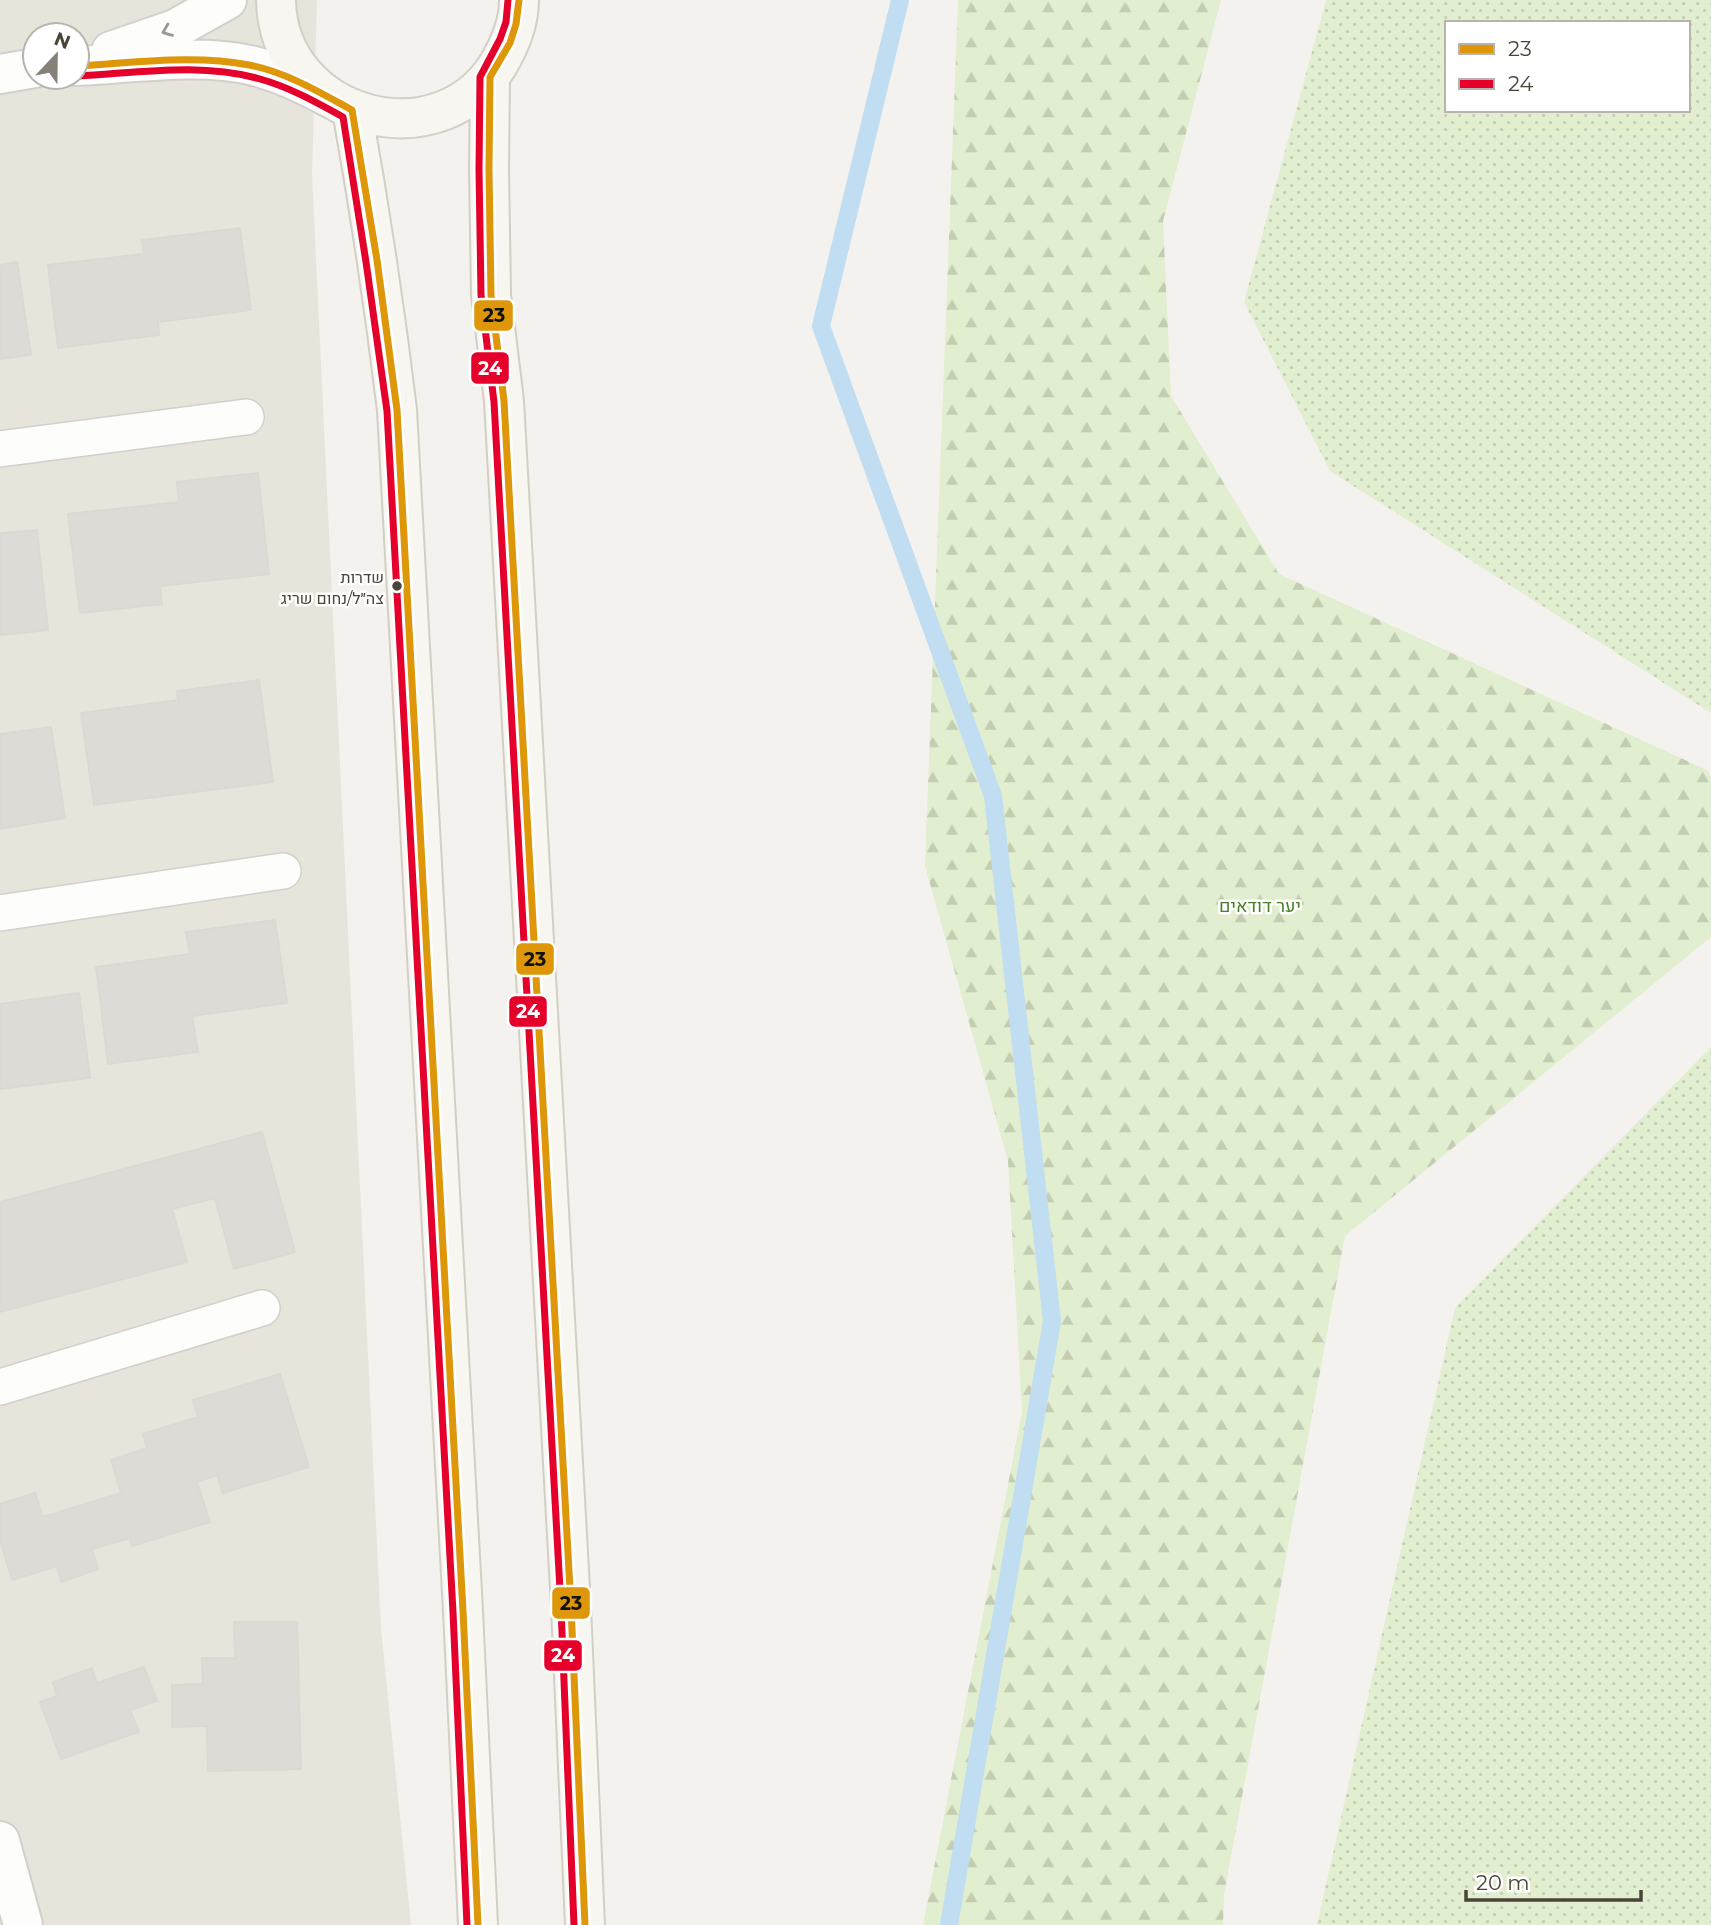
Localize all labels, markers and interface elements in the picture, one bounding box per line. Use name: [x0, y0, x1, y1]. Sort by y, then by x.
north arrow: [21, 21, 91, 91]
legend: [1445, 21, 1690, 112]
one-way arrow: [161, 23, 173, 37]
text: N: [51, 27, 74, 54]
text: 23: [1508, 36, 1532, 61]
text: 24: [1508, 71, 1533, 96]
line badge: 23: [473, 299, 514, 332]
text: 23: [483, 304, 505, 327]
line badge: 24: [470, 351, 510, 385]
text: 24: [478, 357, 502, 380]
place label: שדרות צה״ל/נחום שריג: [281, 568, 384, 608]
marker: שדרות צה״ל/נחום שריג: [390, 579, 404, 593]
park label: יער דודאים: [1219, 895, 1301, 917]
line badge: 23: [515, 942, 555, 976]
text: 23: [524, 948, 546, 971]
line badge: 24: [508, 995, 548, 1028]
text: 24: [516, 1000, 540, 1023]
line badge: 23: [551, 1586, 591, 1620]
text: 23: [560, 1592, 582, 1615]
line badge: 24: [543, 1639, 583, 1672]
text: 24: [551, 1644, 575, 1667]
scale bar: [1466, 1858, 1641, 1902]
text: 20 m: [1476, 1870, 1530, 1895]

